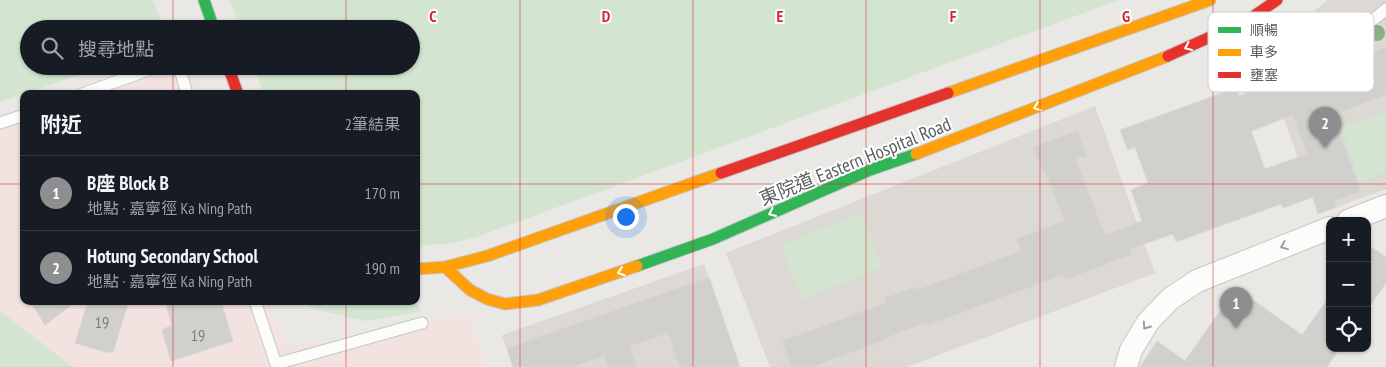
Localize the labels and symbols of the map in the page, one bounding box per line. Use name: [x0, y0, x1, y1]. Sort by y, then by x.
text: C: [429, 6, 437, 26]
text: D: [602, 6, 611, 26]
text: E: [777, 6, 784, 26]
text: F: [950, 6, 957, 26]
text: G: [1122, 6, 1130, 26]
legend: [1208, 12, 1374, 92]
text: 順暢: [1250, 21, 1278, 39]
one-way arrow: [1184, 41, 1193, 51]
text: 車多: [1250, 43, 1278, 61]
text: 壅塞: [1250, 66, 1278, 84]
one-way arrow: [1033, 101, 1042, 111]
pin: 2: [1309, 107, 1341, 148]
street label: 東院道 Eastern Hospital Road: [756, 112, 954, 210]
your location: [613, 204, 639, 230]
one-way arrow: [768, 206, 777, 217]
one-way arrow: [1281, 240, 1289, 250]
one-way arrow: [617, 266, 626, 276]
pin: 1: [1220, 287, 1252, 328]
house number: 19: [95, 312, 109, 332]
one-way arrow: [1143, 321, 1153, 330]
house number: 19: [191, 325, 205, 345]

